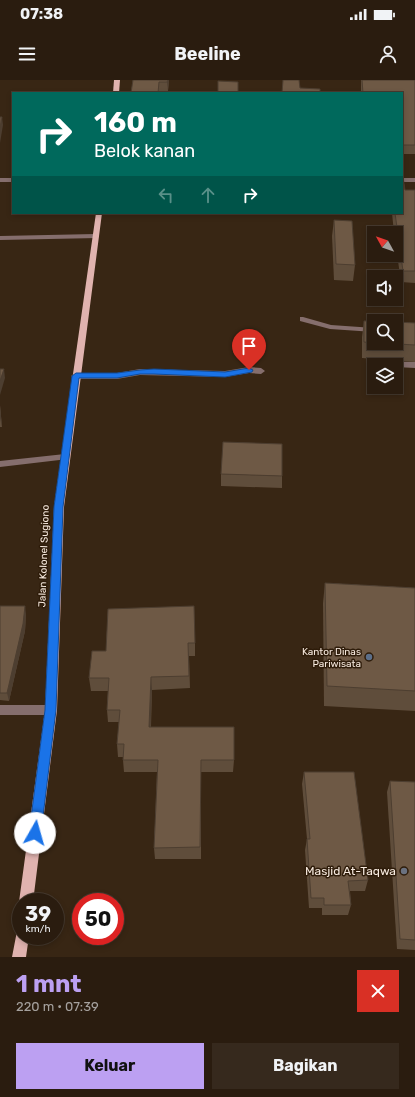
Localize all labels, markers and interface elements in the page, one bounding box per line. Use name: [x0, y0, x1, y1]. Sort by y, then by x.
text: 07:38: [20, 5, 63, 23]
icon: menu: [16, 43, 38, 65]
text: Beeline: [174, 43, 241, 65]
icon: person: [377, 43, 399, 65]
text: 160 m: [94, 106, 177, 139]
icon: right: [28, 108, 80, 160]
text: Belok kanan: [94, 140, 195, 162]
icon: left: [155, 184, 177, 206]
icon: ahead: [197, 184, 219, 206]
icon: right: [239, 184, 261, 206]
north arrow: [367, 226, 403, 262]
map controls: [367, 226, 403, 394]
button: sound: [367, 270, 403, 306]
button: search: [367, 314, 403, 350]
pin: [232, 329, 266, 370]
icon: arrive: [238, 335, 260, 357]
button: layers: [367, 358, 403, 394]
street label: Jalan Kolonel Sugiono: [36, 504, 52, 608]
place label: Kantor Dinas Pariwisata: [302, 646, 361, 670]
marker: Kantor Dinas Pariwisata: [364, 652, 374, 662]
position arrow: [14, 812, 56, 854]
place label: Masjid At-Taqwa: [305, 864, 396, 878]
marker: Masjid At-Taqwa: [399, 866, 409, 876]
speed limit sign: 50: [72, 893, 124, 945]
text: 39: [25, 902, 51, 926]
text: km/h: [26, 923, 50, 935]
text: 1 mnt: [16, 970, 82, 998]
button: close: [357, 970, 399, 1012]
text: 220 m · 07:39: [16, 999, 99, 1014]
button: Keluar: [16, 1043, 204, 1089]
button: Bagikan: [212, 1043, 399, 1089]

